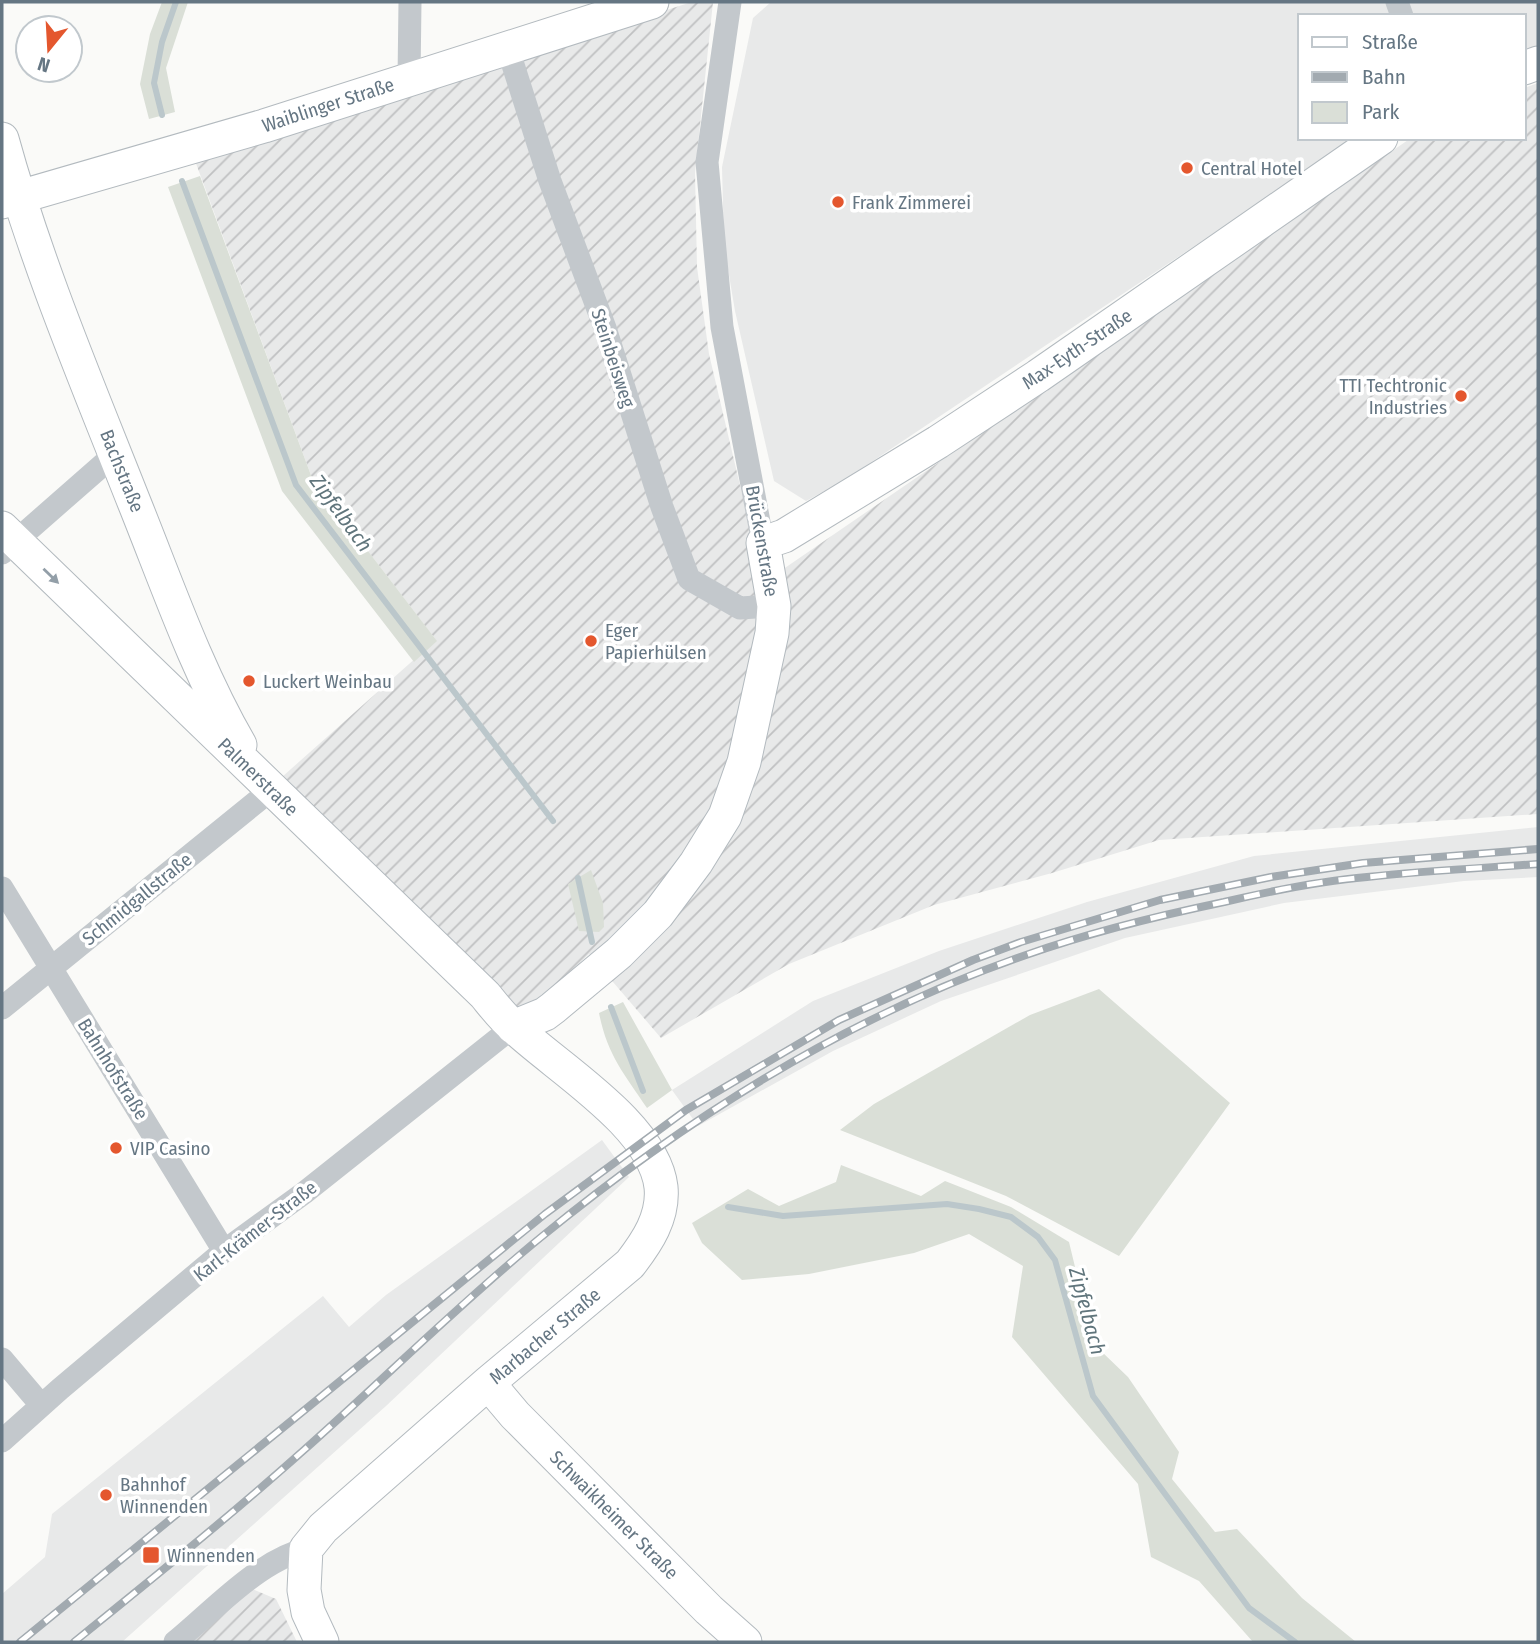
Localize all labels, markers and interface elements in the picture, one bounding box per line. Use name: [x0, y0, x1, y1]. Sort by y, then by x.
north arrow: [14, 14, 84, 84]
legend: [1298, 14, 1526, 140]
text: Straße: [1362, 29, 1418, 55]
text: N: [35, 52, 53, 77]
text: Bahn: [1362, 64, 1406, 90]
street label: Waiblinger Straße: [259, 73, 397, 137]
text: Park: [1362, 99, 1400, 125]
place label: Central Hotel: [1201, 157, 1302, 180]
marker: Central Hotel: [1179, 160, 1195, 176]
place label: Frank Zimmerei: [852, 191, 971, 214]
marker: Frank Zimmerei: [830, 194, 846, 210]
street label: Max-Eyth-Straße: [1018, 304, 1136, 394]
street label: Steinbeisweg: [586, 306, 640, 410]
place label: TTI Techtronic Industries: [1339, 374, 1447, 419]
marker: TTI Techtronic Industries: [1453, 388, 1469, 404]
street label: Bachstraße: [95, 426, 149, 516]
water label: Zipfelbach: [304, 468, 378, 557]
street label: Brückenstraße: [741, 484, 783, 598]
one-way arrow: [42, 567, 59, 584]
place label: Eger Papierhülsen: [605, 619, 707, 664]
marker: Eger Papierhülsen: [583, 633, 599, 649]
place label: Luckert Weinbau: [263, 670, 392, 693]
marker: Luckert Weinbau: [241, 673, 257, 689]
street label: Palmerstraße: [213, 733, 303, 821]
street label: Schmidgallstraße: [78, 848, 196, 950]
street label: Bahnhofstraße: [73, 1014, 153, 1124]
place label: VIP Casino: [130, 1137, 211, 1160]
marker: VIP Casino: [108, 1140, 124, 1156]
street label: Karl-Krämer-Straße: [189, 1176, 321, 1286]
water label: Zipfelbach: [1063, 1263, 1111, 1358]
street label: Marbacher Straße: [485, 1283, 605, 1389]
street label: Schwaikheimer Straße: [545, 1446, 683, 1584]
place label: Bahnhof Winnenden: [120, 1473, 208, 1518]
marker: Bahnhof Winnenden: [98, 1487, 114, 1503]
place label: Winnenden: [167, 1544, 255, 1567]
marker: Winnenden: [141, 1545, 161, 1565]

